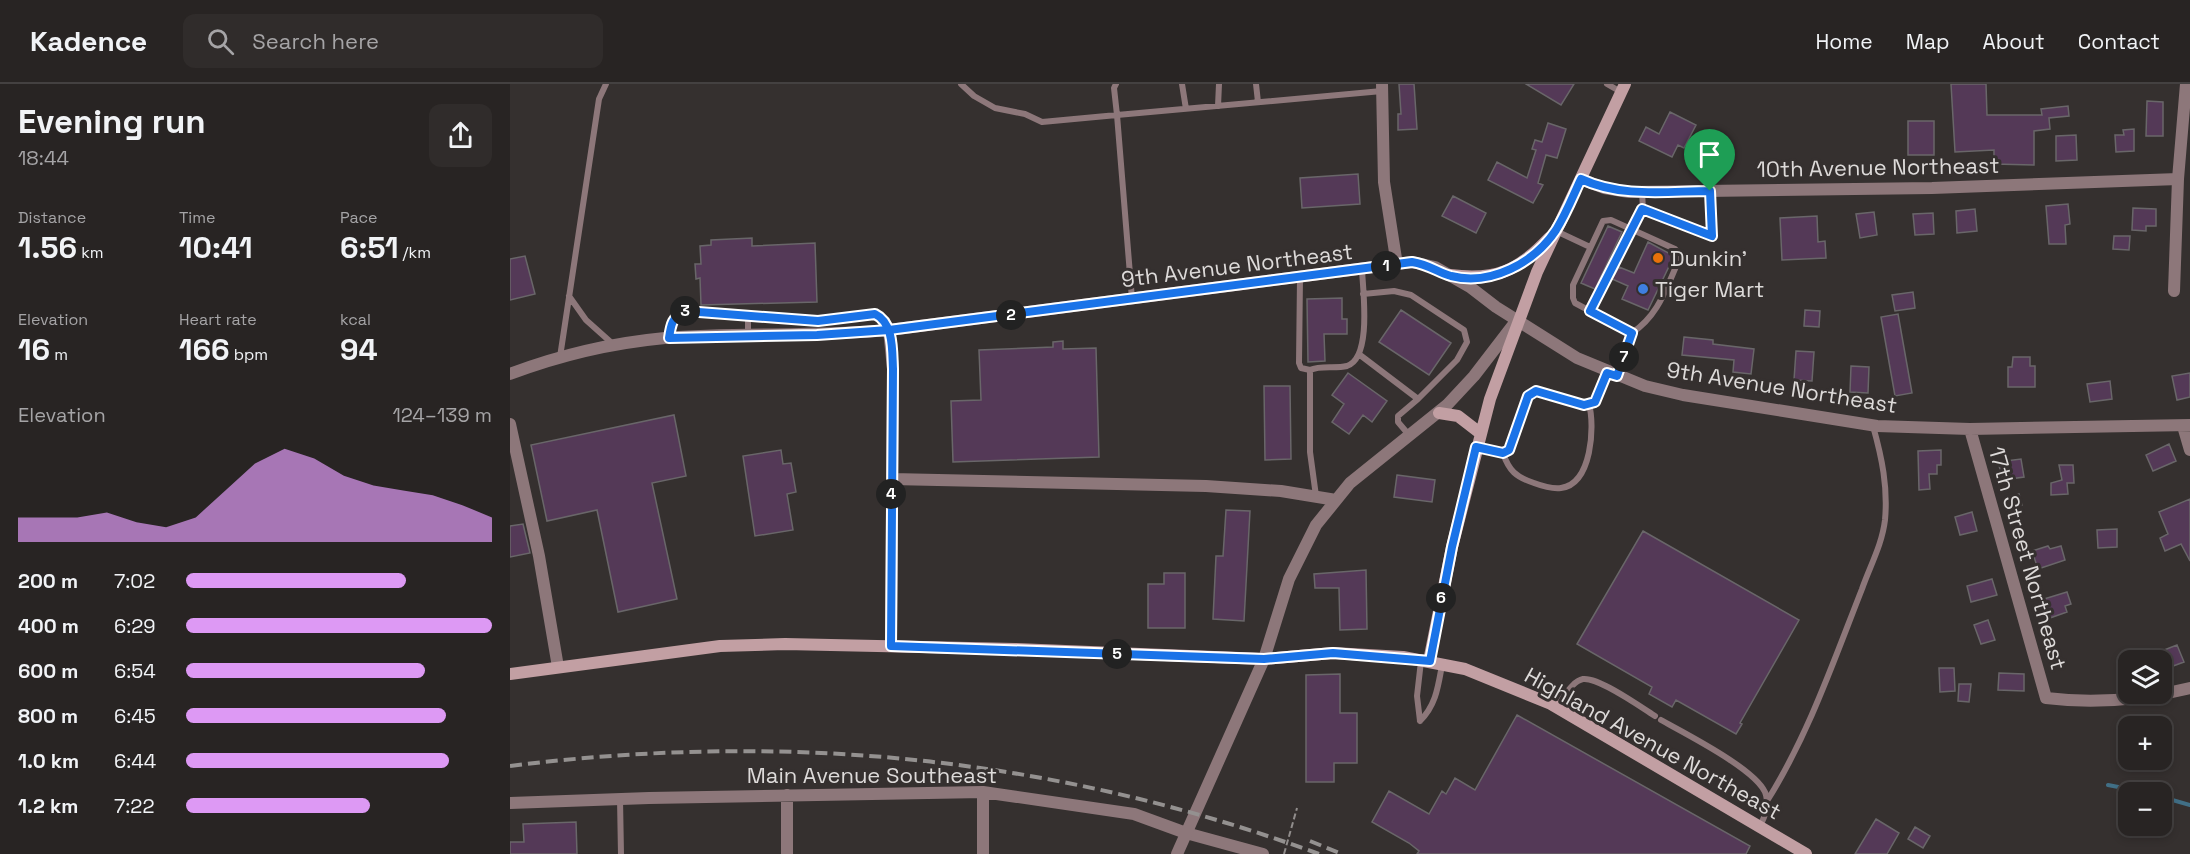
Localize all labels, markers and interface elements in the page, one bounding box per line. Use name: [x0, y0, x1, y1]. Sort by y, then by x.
search box: [183, 14, 603, 68]
text: Kadence: [30, 23, 147, 59]
icon: search: [204, 25, 237, 58]
text: Search here: [252, 27, 379, 55]
text: Home: [1815, 28, 1873, 55]
text: Map: [1906, 28, 1950, 55]
text: About: [1983, 28, 2045, 55]
text: Contact: [2078, 28, 2160, 55]
text: Evening run: [18, 101, 206, 143]
button: share: [429, 104, 492, 167]
pin: [1684, 129, 1735, 191]
icon: arrive: [1693, 138, 1726, 171]
text: 18:44: [18, 145, 69, 171]
street label: 10th Avenue Northeast: [1756, 151, 2000, 183]
text: Distance: [18, 207, 86, 228]
text: Time: [179, 207, 215, 228]
text: Pace: [340, 207, 377, 228]
text: 1.56: [18, 228, 77, 267]
text: 10:41: [179, 228, 252, 267]
text: 6:51: [340, 228, 399, 267]
street label: 9th Avenue Northeast: [1120, 237, 1354, 293]
text: km: [77, 242, 104, 263]
text: /km: [399, 242, 431, 263]
place label: Dunkin': [1670, 244, 1747, 272]
pin: 1: [1371, 251, 1401, 281]
marker: Dunkin': [1651, 251, 1665, 265]
text: 1: [1382, 255, 1390, 276]
place label: Tiger Mart: [1655, 275, 1764, 303]
marker: Tiger Mart: [1636, 282, 1650, 296]
pin: 3: [670, 296, 700, 326]
text: 3: [680, 300, 690, 321]
pin: 2: [996, 300, 1026, 330]
text: 2: [1006, 304, 1016, 325]
text: Elevation: [18, 309, 88, 330]
text: Heart rate: [179, 309, 257, 330]
text: kcal: [340, 309, 371, 330]
text: 16: [18, 330, 50, 369]
text: 166: [179, 330, 230, 369]
text: 94: [340, 330, 378, 369]
pin: 7: [1609, 342, 1639, 372]
text: m: [50, 344, 68, 365]
text: bpm: [230, 344, 268, 365]
text: 7: [1620, 346, 1628, 367]
street label: 9th Avenue Northeast: [1665, 355, 1899, 419]
text: Elevation: [18, 402, 106, 428]
text: 124–139 m: [393, 402, 492, 428]
street label: 17th Street Northeast: [1983, 443, 2073, 673]
pin: 4: [876, 479, 906, 509]
text: 4: [886, 483, 896, 504]
text: 200 m: [18, 568, 78, 594]
text: 7:02: [114, 568, 155, 594]
pin: 6: [1426, 583, 1456, 613]
text: 6: [1436, 587, 1446, 608]
text: 400 m: [18, 613, 79, 639]
text: 6:29: [114, 613, 156, 639]
pin: 5: [1102, 639, 1132, 669]
text: 5: [1112, 643, 1122, 664]
map controls: [2118, 650, 2172, 836]
button: layers: [2118, 650, 2172, 704]
text: 600 m: [18, 658, 78, 684]
text: 6:54: [114, 658, 156, 684]
street label: Highland Avenue Northeast: [1520, 661, 1786, 825]
text: 800 m: [18, 703, 78, 729]
text: 6:45: [114, 703, 156, 729]
button: +: [2118, 716, 2172, 770]
text: 1.0 km: [18, 748, 79, 774]
text: 6:44: [114, 748, 156, 774]
street label: Main Avenue Southeast: [747, 761, 997, 789]
button: −: [2118, 782, 2172, 836]
text: 1.2 km: [18, 793, 78, 819]
text: 7:22: [114, 793, 154, 819]

